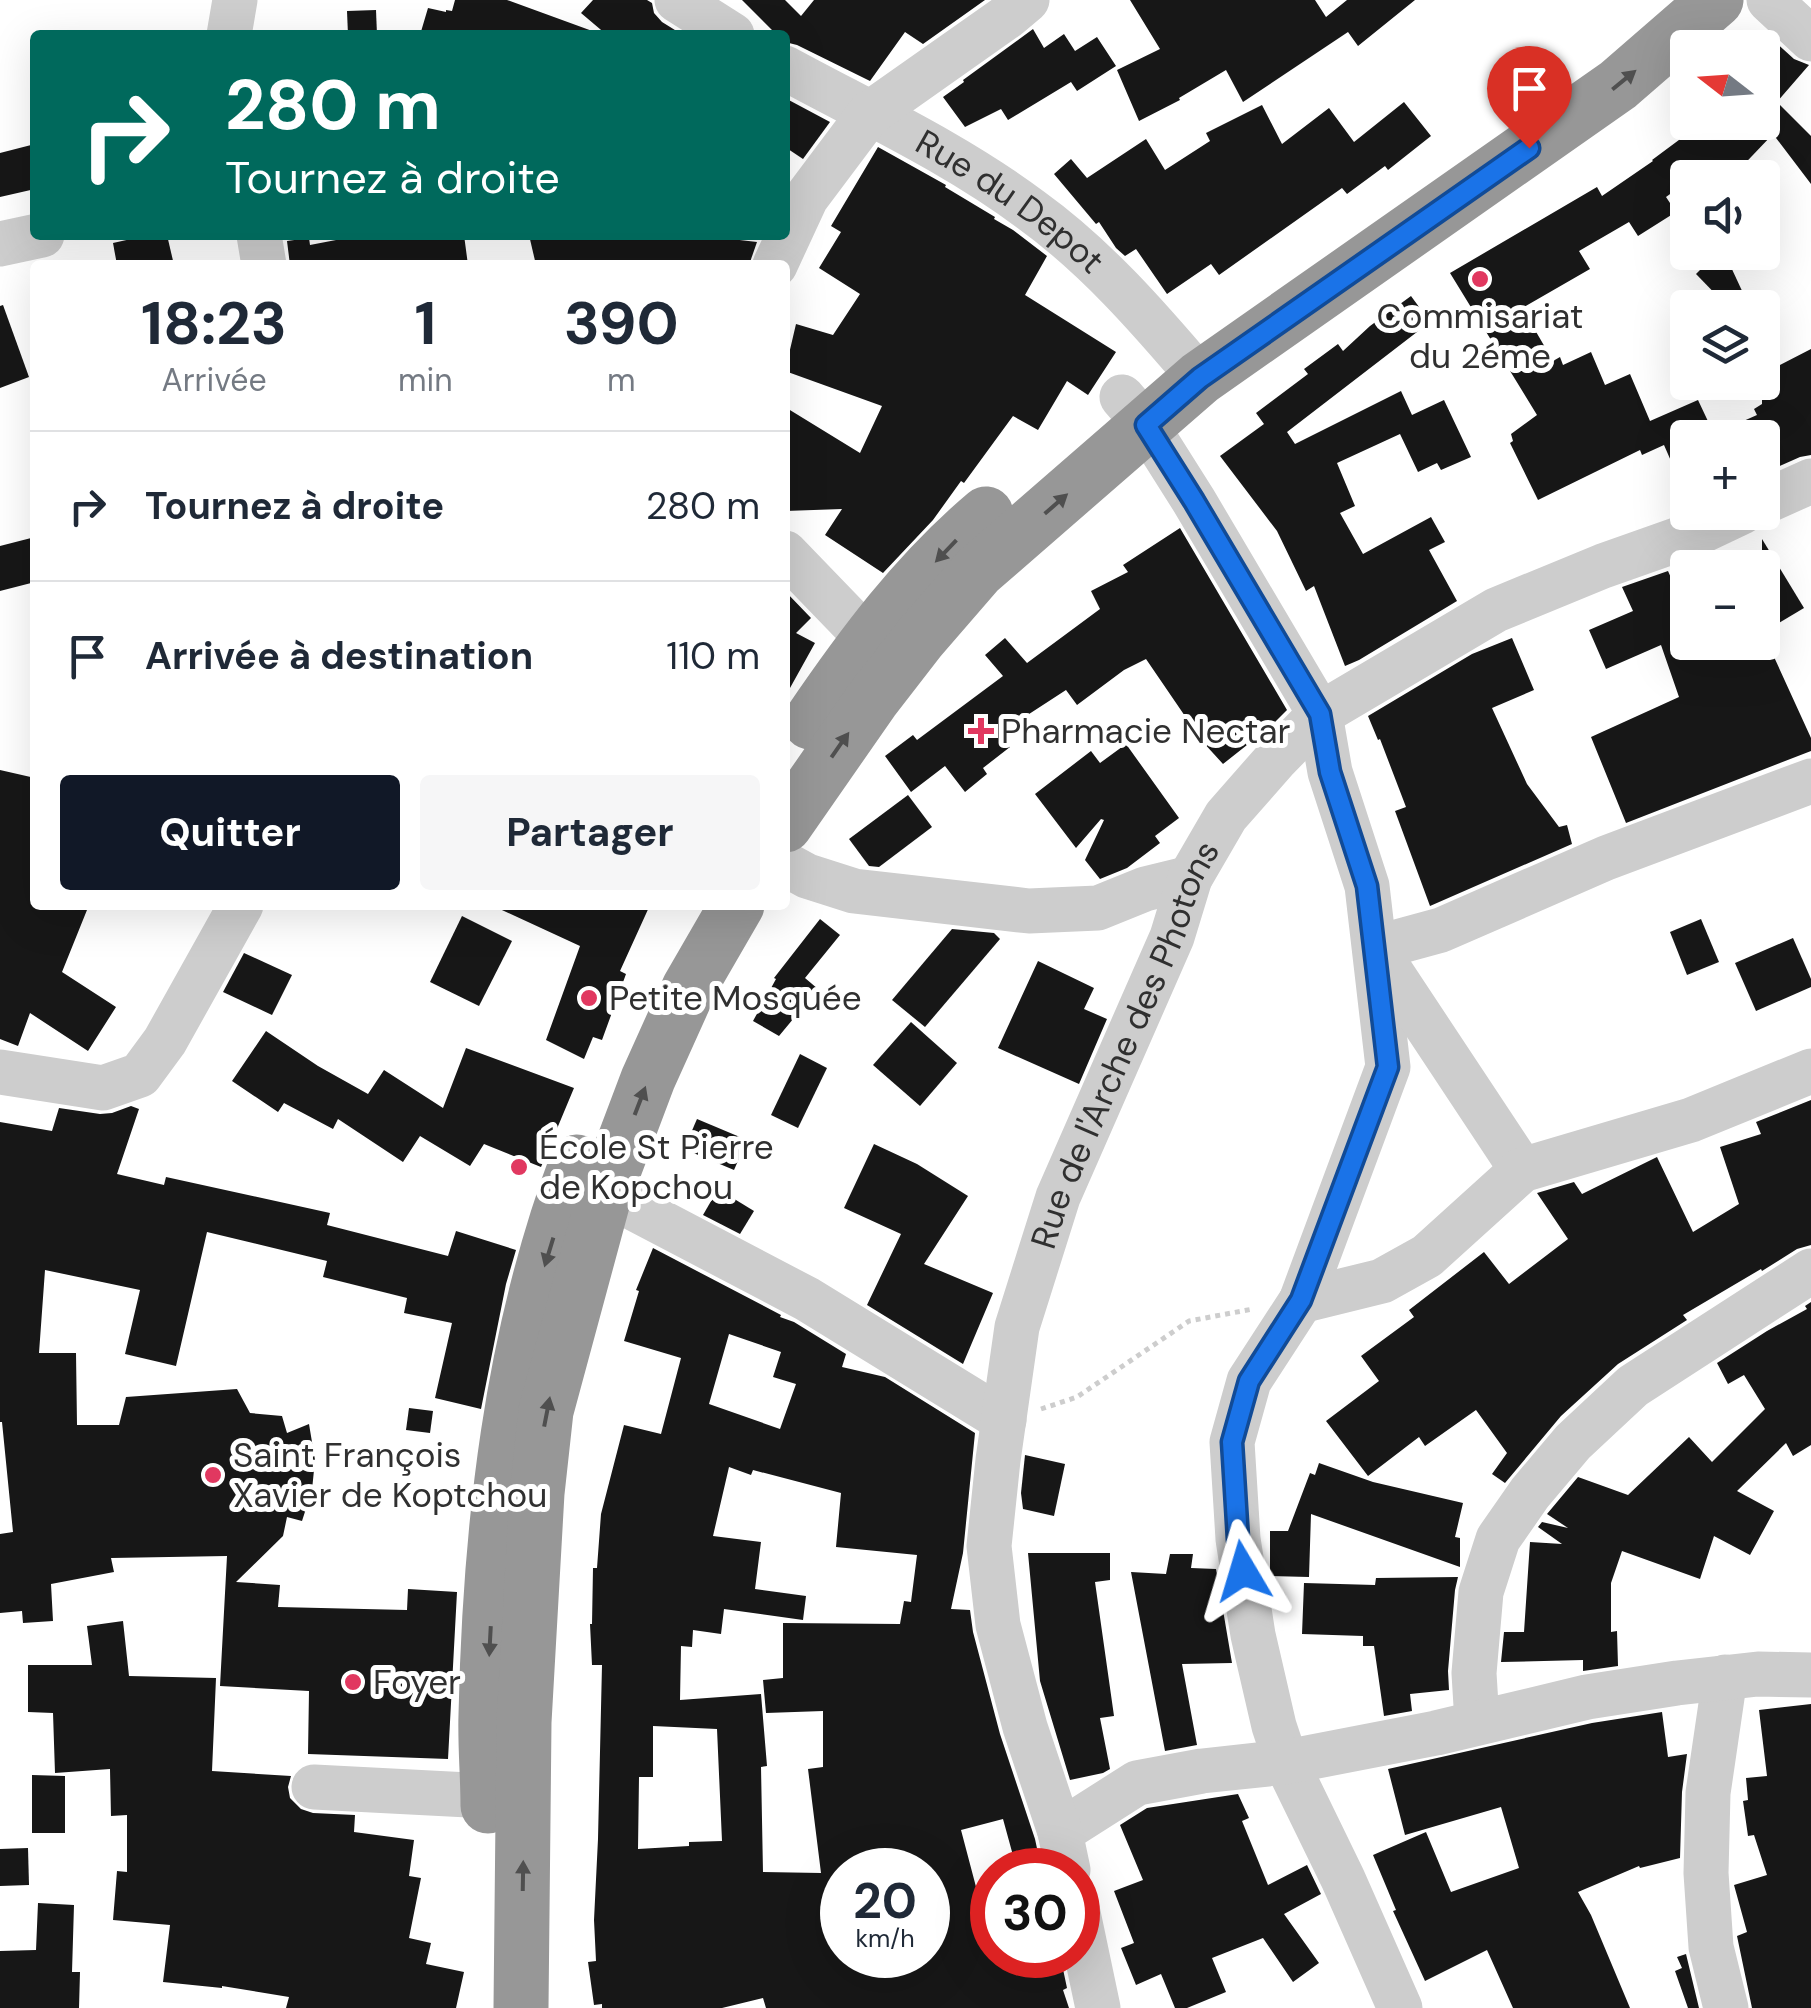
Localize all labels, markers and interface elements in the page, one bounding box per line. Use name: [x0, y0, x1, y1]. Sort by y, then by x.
north arrow: [1670, 30, 1780, 140]
map controls: [1670, 30, 1780, 660]
pin: [1487, 46, 1572, 149]
text: 280 m: [225, 60, 441, 151]
icon: arrive: [1502, 61, 1557, 116]
icon: right: [60, 70, 190, 200]
one-way arrow: [1612, 70, 1637, 91]
street label: Rue du Depot: [908, 119, 1114, 283]
text: Tournez à droite: [225, 148, 560, 207]
button: sound: [1670, 160, 1780, 270]
marker: Commisariat du 2éme: [1469, 268, 1491, 290]
text: 18:23: [141, 284, 287, 363]
text: 1: [414, 284, 436, 363]
text: 390: [564, 284, 679, 363]
button: layers: [1670, 290, 1780, 400]
place label: Commisariat du 2éme: [1377, 293, 1583, 379]
text: Arrivée: [162, 359, 267, 401]
text: min: [398, 359, 453, 401]
text: m: [607, 359, 636, 401]
button: +: [1670, 420, 1780, 530]
icon: right: [60, 479, 115, 534]
text: Tournez à droite: [145, 481, 444, 531]
text: 280 m: [646, 481, 760, 531]
one-way arrow: [1043, 493, 1068, 515]
one-way arrow: [935, 538, 958, 562]
button: −: [1670, 550, 1780, 660]
icon: arrive: [60, 629, 115, 684]
text: Arrivée à destination: [145, 631, 533, 681]
text: 110 m: [666, 631, 760, 681]
place label: Pharmacie Nectar: [1001, 708, 1291, 754]
marker: Pharmacie Nectar: [970, 720, 992, 742]
one-way arrow: [830, 732, 849, 758]
button: Quitter: [60, 775, 400, 890]
button: Partager: [420, 775, 760, 890]
street label: Rue de l'Arche des Photons: [1020, 832, 1230, 1254]
place label: Petite Mosquée: [609, 975, 862, 1021]
marker: Petite Mosquée: [578, 987, 600, 1009]
one-way arrow: [633, 1085, 648, 1115]
place label: École St Pierre de Kopchou: [539, 1124, 774, 1210]
marker: École St Pierre de Kopchou: [508, 1156, 530, 1178]
one-way arrow: [540, 1237, 555, 1267]
one-way arrow: [540, 1395, 555, 1427]
place label: Saint François Xavier de Koptchou: [233, 1432, 547, 1518]
marker: Saint François Xavier de Koptchou: [202, 1464, 224, 1486]
position arrow: [1191, 1519, 1295, 1623]
one-way arrow: [482, 1626, 498, 1658]
place label: Foyer: [373, 1659, 461, 1705]
marker: Foyer: [342, 1671, 364, 1693]
speed limit sign: 30: [970, 1848, 1100, 1978]
one-way arrow: [515, 1859, 531, 1891]
text: 20: [853, 1868, 917, 1934]
text: km/h: [855, 1922, 915, 1955]

